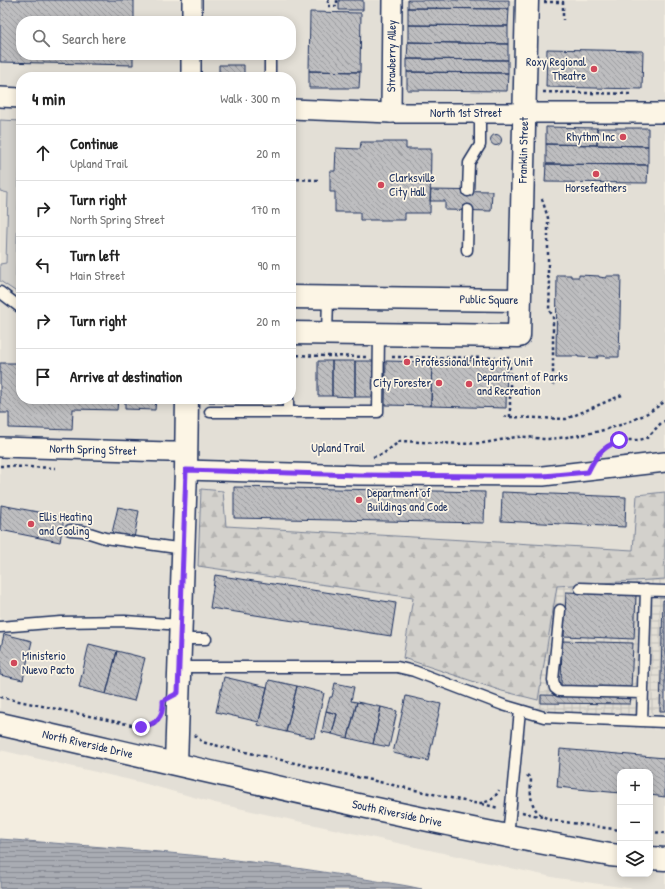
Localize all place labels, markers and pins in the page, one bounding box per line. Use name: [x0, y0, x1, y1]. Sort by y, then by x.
place label: Roxy Regional Theatre: [526, 53, 587, 84]
marker: Roxy Regional Theatre: [589, 64, 599, 74]
place label: Rhythm Inc: [566, 128, 615, 145]
marker: Rhythm Inc: [618, 132, 628, 142]
place label: Clarksville City Hall: [389, 169, 435, 200]
marker: Horsefeathers: [591, 169, 601, 179]
place label: Horsefeathers: [565, 179, 627, 196]
marker: Clarksville City Hall: [376, 180, 386, 190]
place label: Professional Integrity Unit: [415, 353, 534, 370]
marker: Professional Integrity Unit: [402, 357, 412, 367]
place label: Department of Parks and Recreation: [477, 368, 568, 399]
place label: City Forester: [373, 374, 431, 391]
marker: City Forester: [434, 378, 444, 388]
marker: Department of Parks and Recreation: [464, 379, 474, 389]
place label: Department of Buildings and Code: [367, 484, 448, 515]
marker: Department of Buildings and Code: [354, 495, 364, 505]
place label: Ellis Heating and Cooling: [39, 508, 92, 539]
marker: Ellis Heating and Cooling: [26, 519, 36, 529]
place label: Ministerio Nuevo Pacto: [22, 647, 75, 678]
marker: Ministerio Nuevo Pacto: [9, 658, 19, 668]

